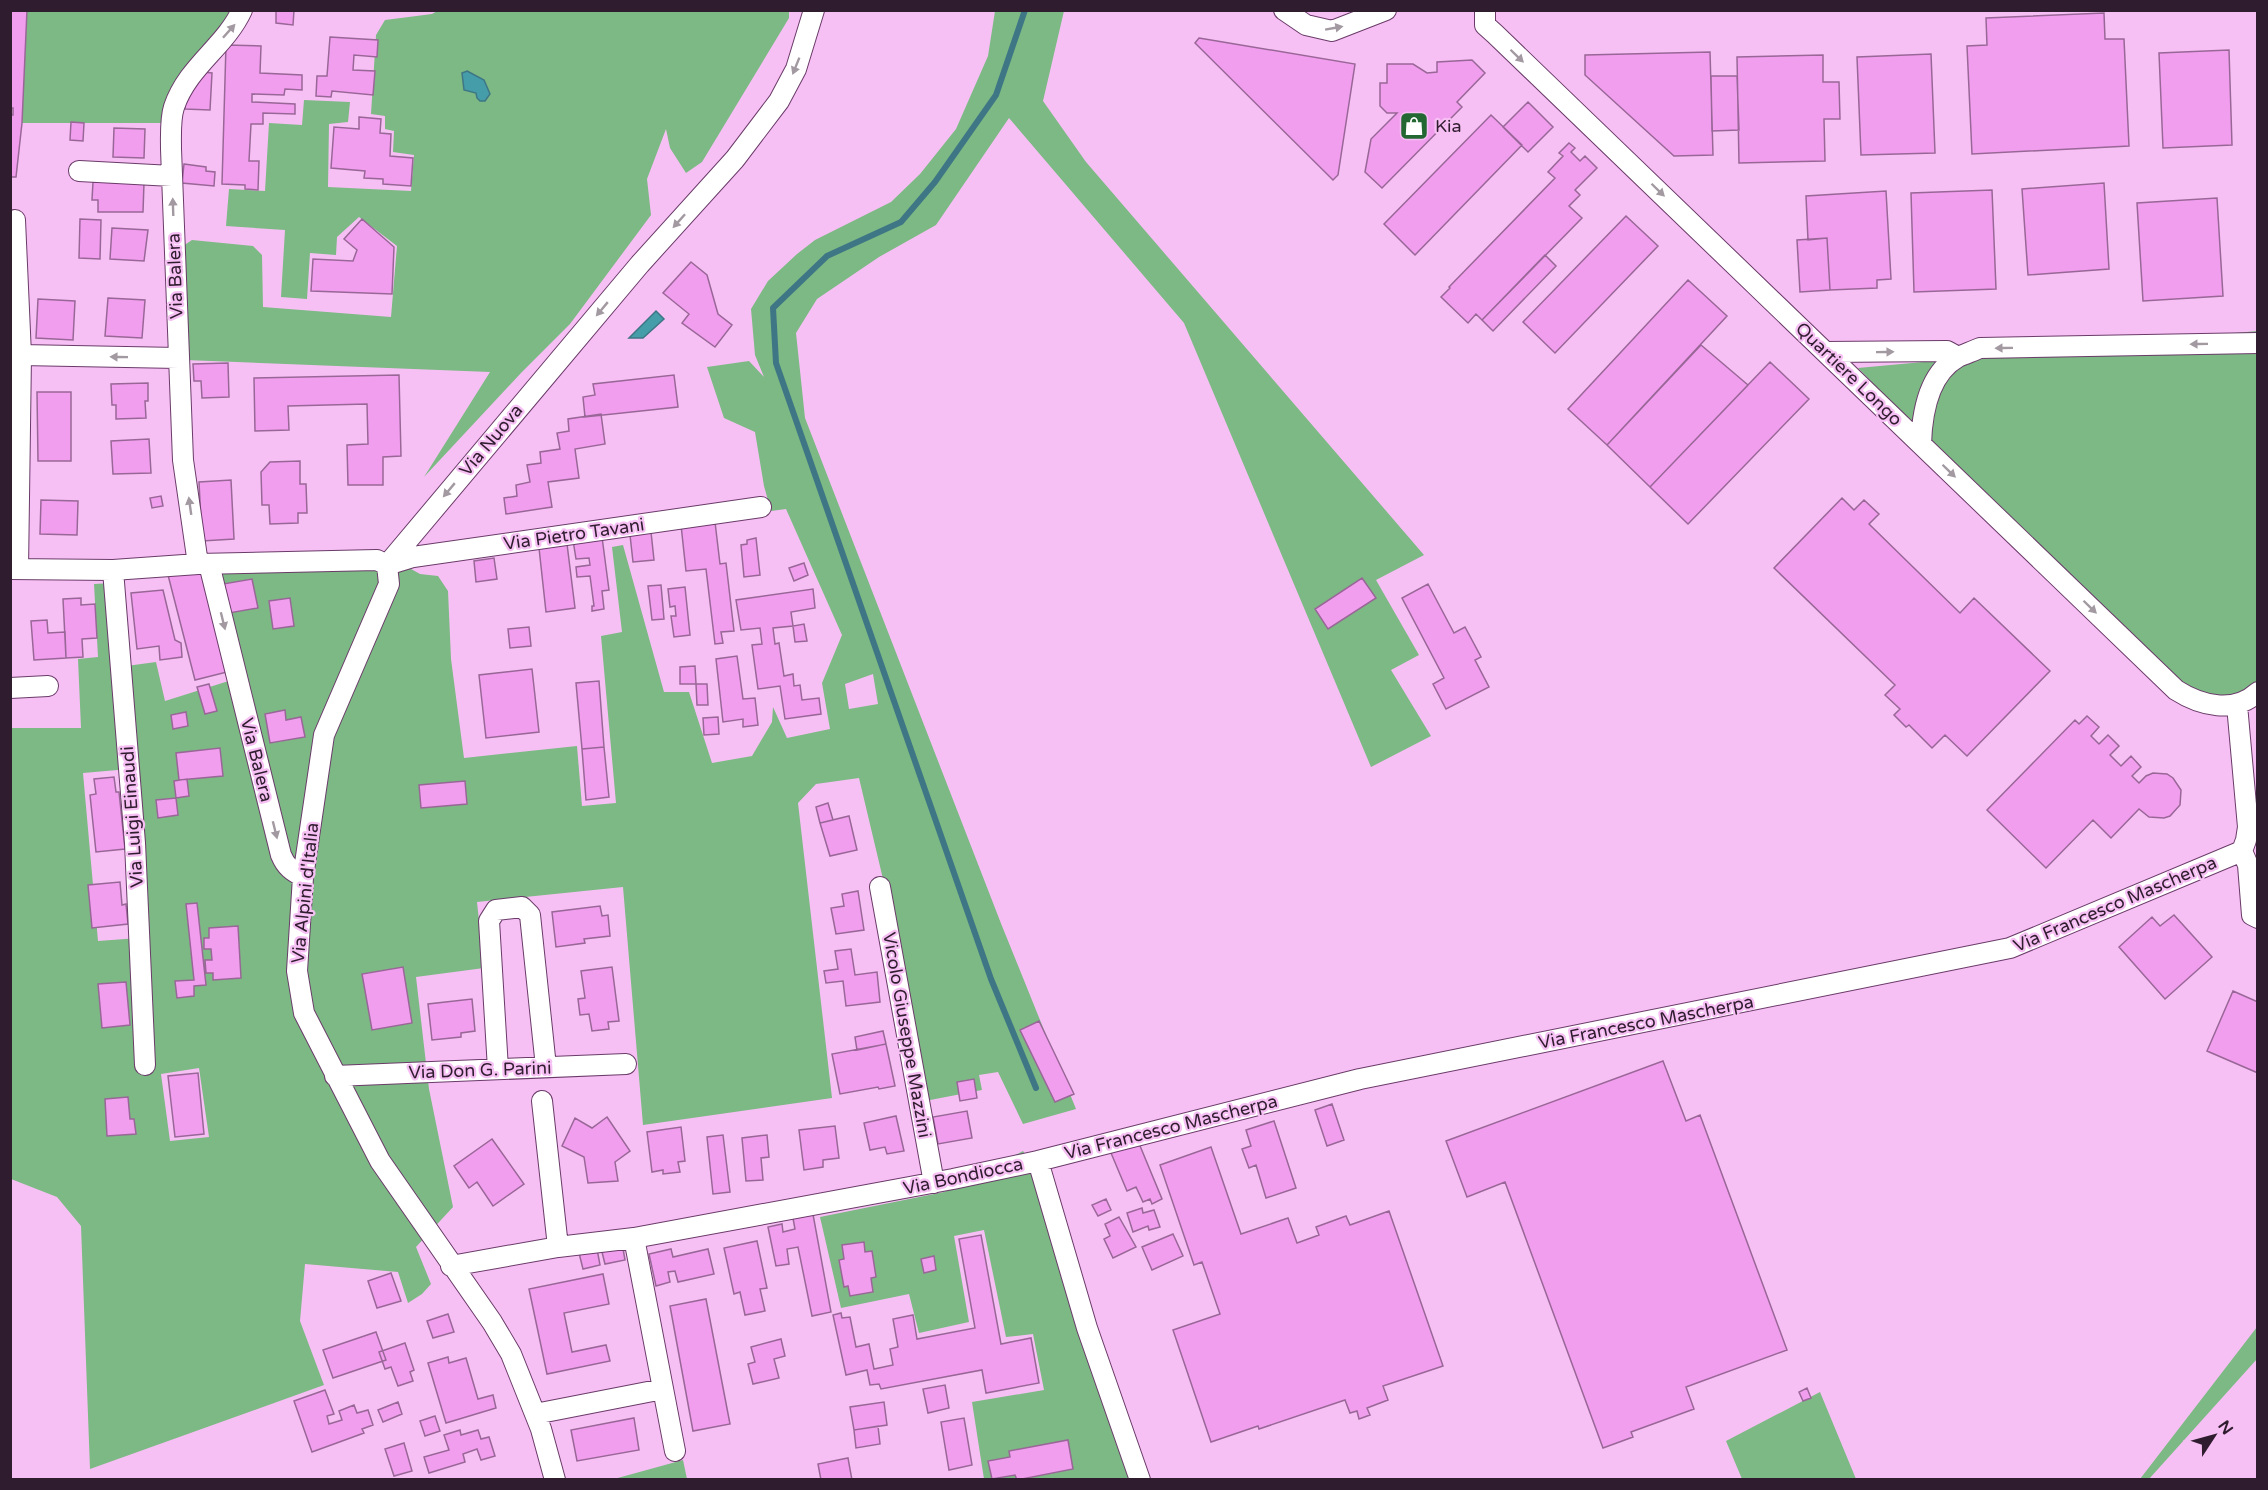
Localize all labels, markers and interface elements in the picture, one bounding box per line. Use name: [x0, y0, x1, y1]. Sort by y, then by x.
one-way arrow: [1325, 23, 1344, 32]
one-way arrow: [222, 24, 235, 39]
one-way arrow: [1510, 48, 1524, 62]
one-way arrow: [791, 57, 800, 75]
shop icon: Kia: [1398, 110, 1430, 142]
place label: Kia: [1435, 115, 1462, 137]
one-way arrow: [1650, 183, 1664, 197]
one-way arrow: [168, 197, 177, 216]
one-way arrow: [673, 213, 686, 228]
street label: Via Balera: [163, 233, 187, 319]
one-way arrow: [596, 301, 609, 316]
street label: Quartiere Longo: [1791, 317, 1907, 431]
one-way arrow: [2190, 339, 2209, 349]
one-way arrow: [1995, 343, 2014, 353]
one-way arrow: [1875, 347, 1894, 357]
one-way arrow: [110, 352, 129, 362]
street label: Via Nuova: [455, 400, 527, 480]
one-way arrow: [1942, 464, 1956, 478]
one-way arrow: [443, 482, 456, 497]
one-way arrow: [185, 496, 194, 515]
street label: Via Pietro Tavani: [502, 513, 646, 555]
one-way arrow: [2082, 600, 2097, 614]
one-way arrow: [218, 611, 228, 630]
street label: Via Balera: [236, 716, 278, 804]
street label: Via Luigi Einaudi: [116, 746, 148, 888]
one-way arrow: [270, 821, 280, 839]
street label: Via Alpini d'Italia: [287, 821, 323, 965]
street label: Via Francesco Mascherpa: [2010, 851, 2220, 957]
street label: Vicolo Giuseppe Mazzini: [878, 931, 936, 1139]
street label: Via Francesco Mascherpa: [1537, 990, 1755, 1054]
street label: Via Don G. Parini: [408, 1057, 552, 1083]
street label: Via Francesco Mascherpa: [1062, 1090, 1280, 1164]
street label: Via Bondiocca: [901, 1153, 1025, 1199]
north arrow: [2184, 1406, 2244, 1466]
text: N: [2213, 1417, 2237, 1439]

